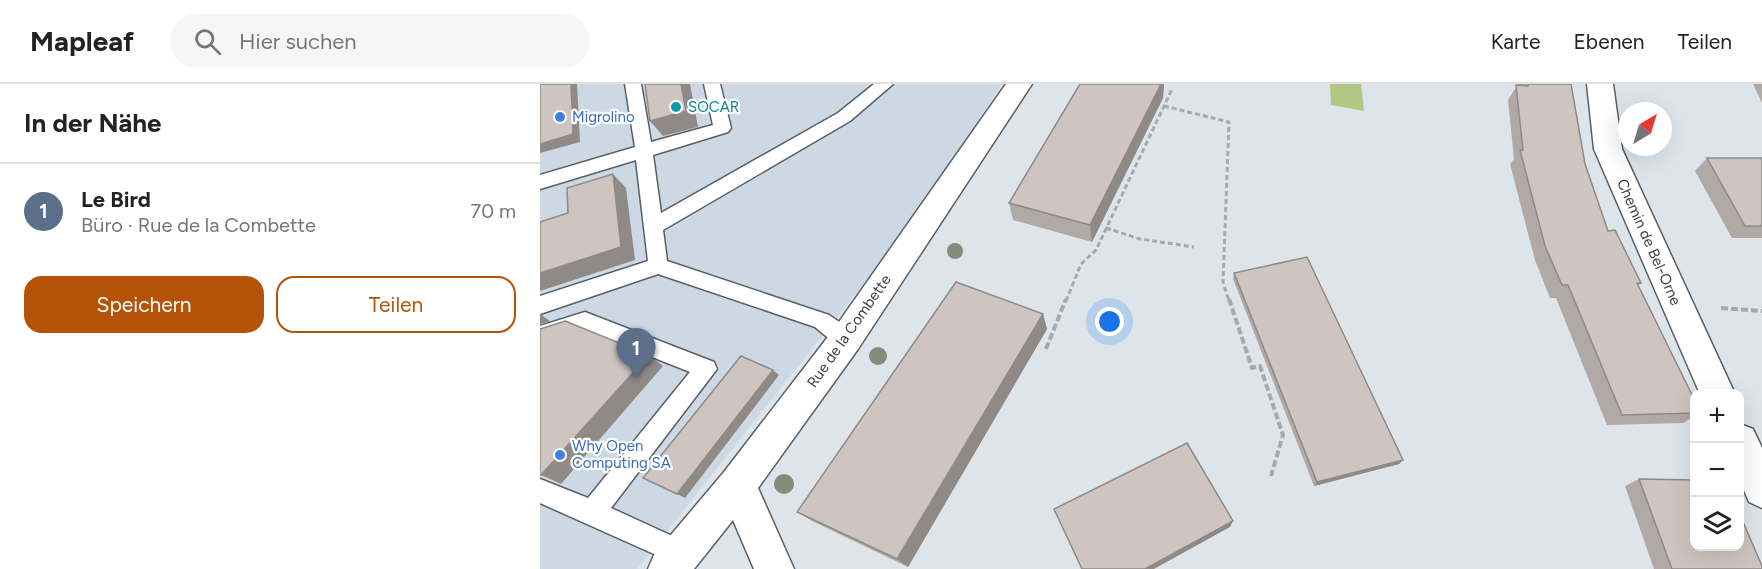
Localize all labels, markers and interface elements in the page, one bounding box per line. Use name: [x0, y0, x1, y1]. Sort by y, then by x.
search box: [170, 14, 590, 68]
text: Mapleaf: [30, 24, 134, 58]
icon: search: [191, 25, 224, 58]
text: Hier suchen: [239, 28, 357, 55]
text: Karte: [1491, 29, 1540, 54]
text: Ebenen: [1573, 29, 1645, 54]
text: Teilen: [1678, 29, 1732, 54]
place label: SOCAR: [688, 98, 739, 116]
marker: SOCAR: [669, 100, 683, 114]
north arrow: [1618, 102, 1672, 156]
text: In der Nähe: [24, 107, 161, 139]
place label: Migrolino: [572, 108, 635, 126]
marker: Migrolino: [553, 110, 567, 124]
street label: Chemin de Bel-Orne: [1613, 176, 1685, 308]
text: Le Bird: [81, 186, 151, 213]
text: 1: [39, 199, 48, 223]
text: 70 m: [470, 199, 516, 223]
text: Büro · Rue de la Combette: [81, 213, 316, 237]
street label: Rue de la Combette: [803, 271, 895, 391]
button: Speichern: [24, 276, 264, 333]
button: Teilen: [276, 276, 516, 333]
your location: [1095, 307, 1124, 336]
pin: 1: [616, 328, 656, 378]
map controls: [1690, 389, 1744, 551]
button: +: [1690, 389, 1744, 443]
place label: Why Open Computing SA: [572, 437, 671, 472]
button: −: [1690, 443, 1744, 497]
marker: Why Open Computing SA: [553, 448, 567, 462]
button: layers: [1690, 497, 1744, 551]

